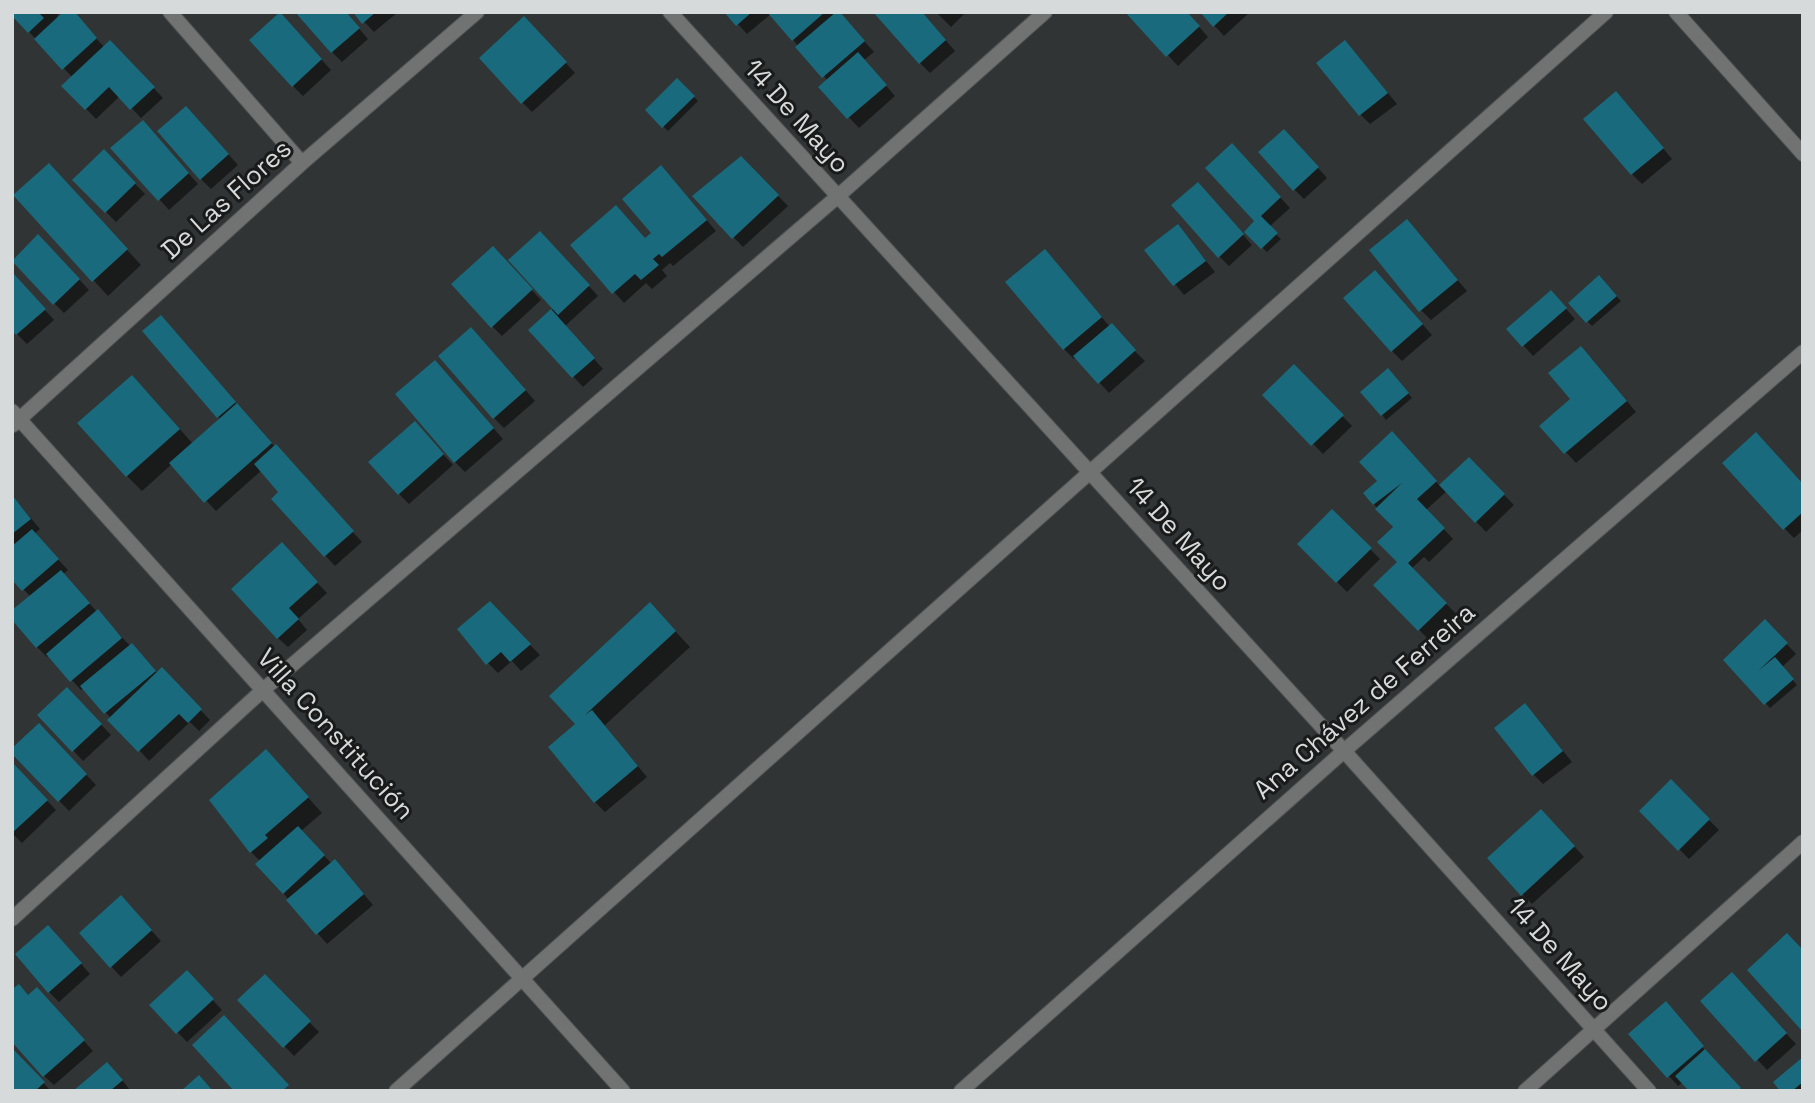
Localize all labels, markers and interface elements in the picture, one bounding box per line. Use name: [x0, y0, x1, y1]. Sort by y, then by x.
street label: 14 De Mayo: [737, 52, 857, 180]
street label: De Las Flores: [154, 132, 298, 266]
street label: 14 De Mayo: [1119, 470, 1239, 598]
street label: Ana Chávez de Ferreira: [1246, 595, 1482, 807]
street label: Villa Constitución: [250, 641, 422, 827]
street label: 14 De Mayo: [1500, 890, 1620, 1018]

